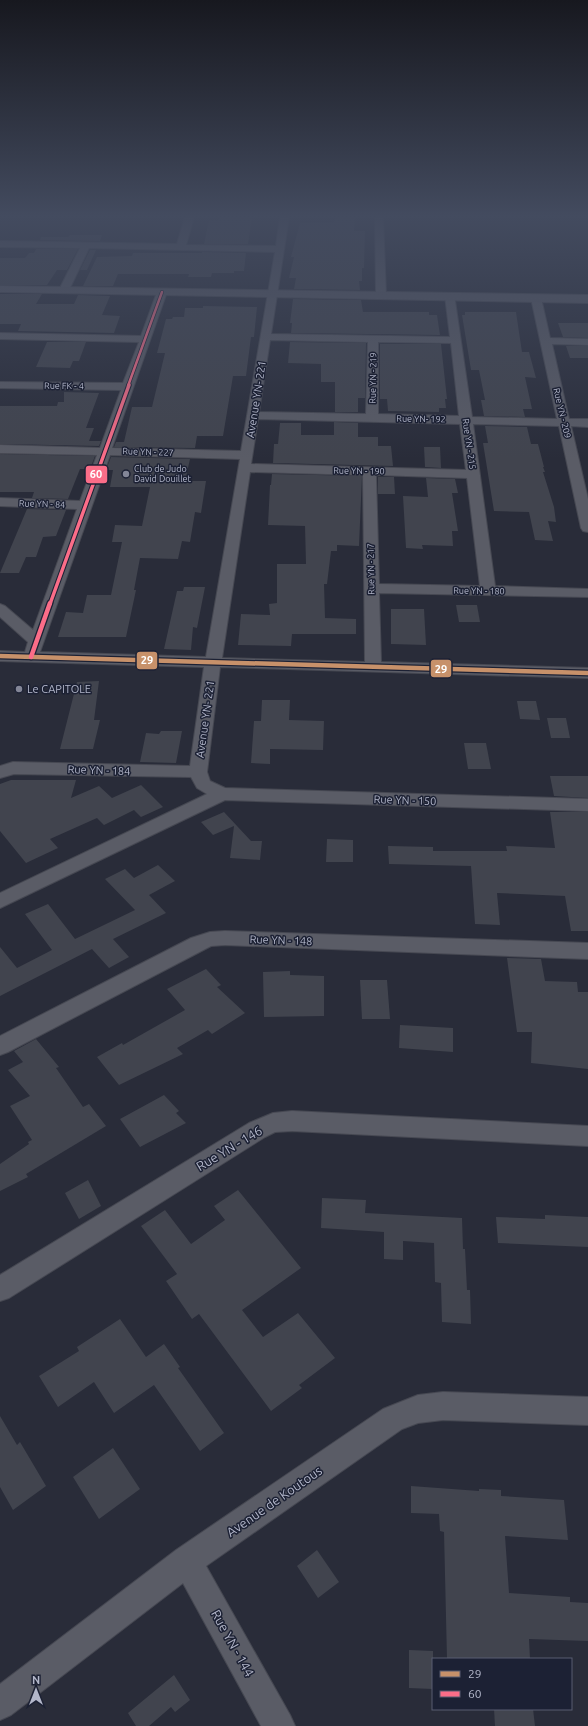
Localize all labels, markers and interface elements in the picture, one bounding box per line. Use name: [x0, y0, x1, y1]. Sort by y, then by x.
street label: Rue YN - 219: [368, 352, 378, 404]
street label: Avenue YN- 221: [244, 359, 268, 439]
street label: Rue FK - 4: [44, 381, 84, 391]
street label: Rue YN - 209: [551, 387, 573, 439]
street label: Rue YN- 192: [396, 414, 446, 424]
street label: Rue YN - 215: [460, 418, 478, 470]
street label: Rue YN - 227: [122, 446, 174, 458]
place label: Club de Judo David Douillet: [134, 464, 192, 484]
line badge: 60: [85, 465, 108, 484]
street label: Rue YN - 190: [333, 466, 385, 476]
text: 60: [90, 468, 102, 480]
marker: Club de Judo David Douillet: [121, 469, 131, 479]
street label: Rue YN - 84: [19, 498, 65, 510]
street label: Rue YN - 217: [366, 543, 376, 595]
street label: Rue YN - 180: [453, 586, 505, 596]
line badge: 29: [136, 651, 158, 670]
text: 29: [141, 654, 153, 666]
line badge: 29: [430, 659, 452, 678]
text: 29: [435, 663, 447, 675]
street label: Avenue YN- 221: [194, 679, 216, 759]
place label: Le CAPITOLE: [27, 683, 91, 695]
marker: Le CAPITOLE: [14, 684, 24, 694]
street label: Rue YN - 184: [67, 763, 131, 777]
street label: Rue YN - 150: [373, 793, 437, 807]
street label: Rue YN - 148: [249, 933, 313, 947]
street label: Rue YN - 146: [194, 1123, 264, 1173]
street label: Avenue de Koutous: [224, 1463, 325, 1539]
street label: Rue YN - 144: [209, 1607, 257, 1679]
legend: [432, 1658, 572, 1710]
text: 29: [468, 1667, 482, 1680]
north arrow: [16, 1670, 56, 1710]
text: N: [32, 1674, 40, 1686]
text: 60: [468, 1687, 482, 1700]

